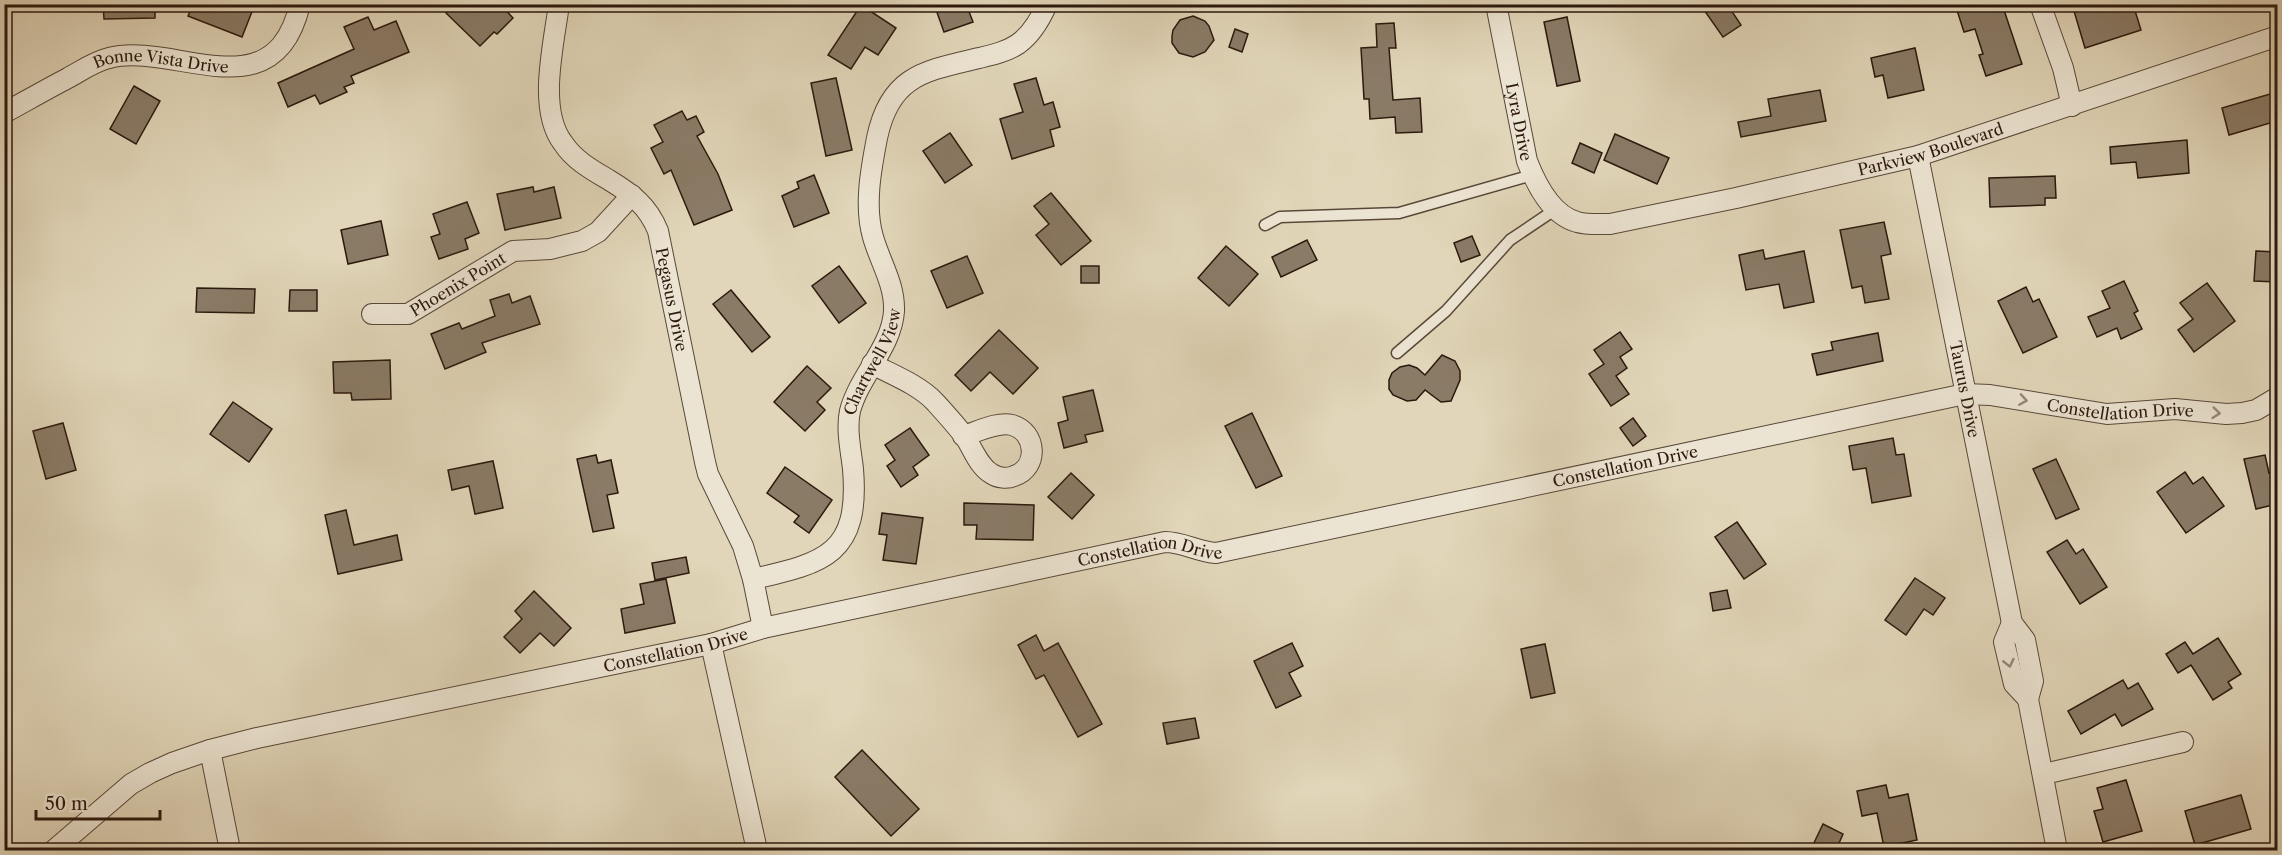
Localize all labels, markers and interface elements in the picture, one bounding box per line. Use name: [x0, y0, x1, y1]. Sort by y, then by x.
street label: Bonne Vista Drive: [90, 45, 229, 77]
street label: Lyra Drive: [1502, 81, 1537, 163]
street label: Parkview Boulevard: [1856, 118, 2006, 180]
street label: Pegasus Drive: [652, 246, 692, 353]
street label: Phoenix Point: [406, 248, 510, 321]
street label: Chartwell View: [839, 306, 904, 417]
street label: Taurus Drive: [1945, 339, 1984, 439]
one-way arrow: [2018, 394, 2027, 406]
street label: Constellation Drive: [2045, 394, 2195, 424]
one-way arrow: [2212, 406, 2221, 419]
street label: Constellation Drive: [1551, 441, 1700, 491]
street label: Constellation Drive: [1076, 532, 1224, 570]
street label: Constellation Drive: [601, 623, 750, 676]
one-way arrow: [2002, 658, 2015, 668]
scale bar: [36, 783, 160, 821]
text: 50 m: [45, 793, 88, 815]

